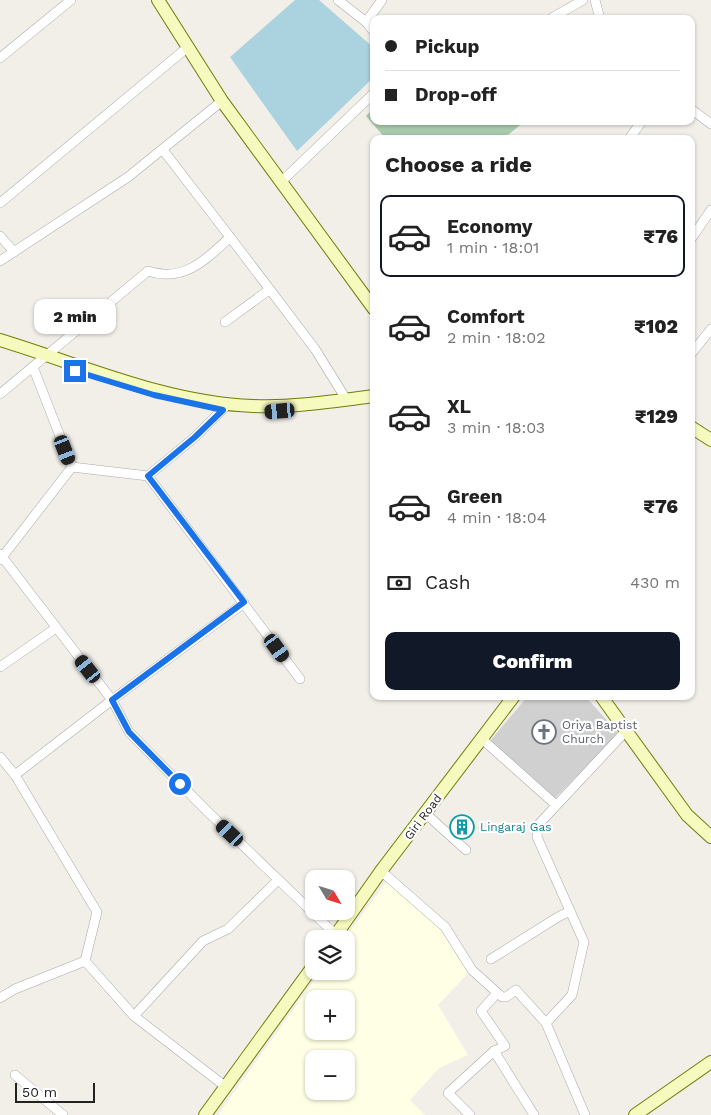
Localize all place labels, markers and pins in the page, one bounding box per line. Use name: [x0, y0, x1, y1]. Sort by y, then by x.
place label: Oriya Baptist Church: [562, 718, 637, 746]
church icon: Oriya Baptist Church: [531, 719, 557, 745]
building icon: Lingaraj Gas: [449, 814, 475, 840]
place label: Lingaraj Gas: [480, 820, 552, 834]

